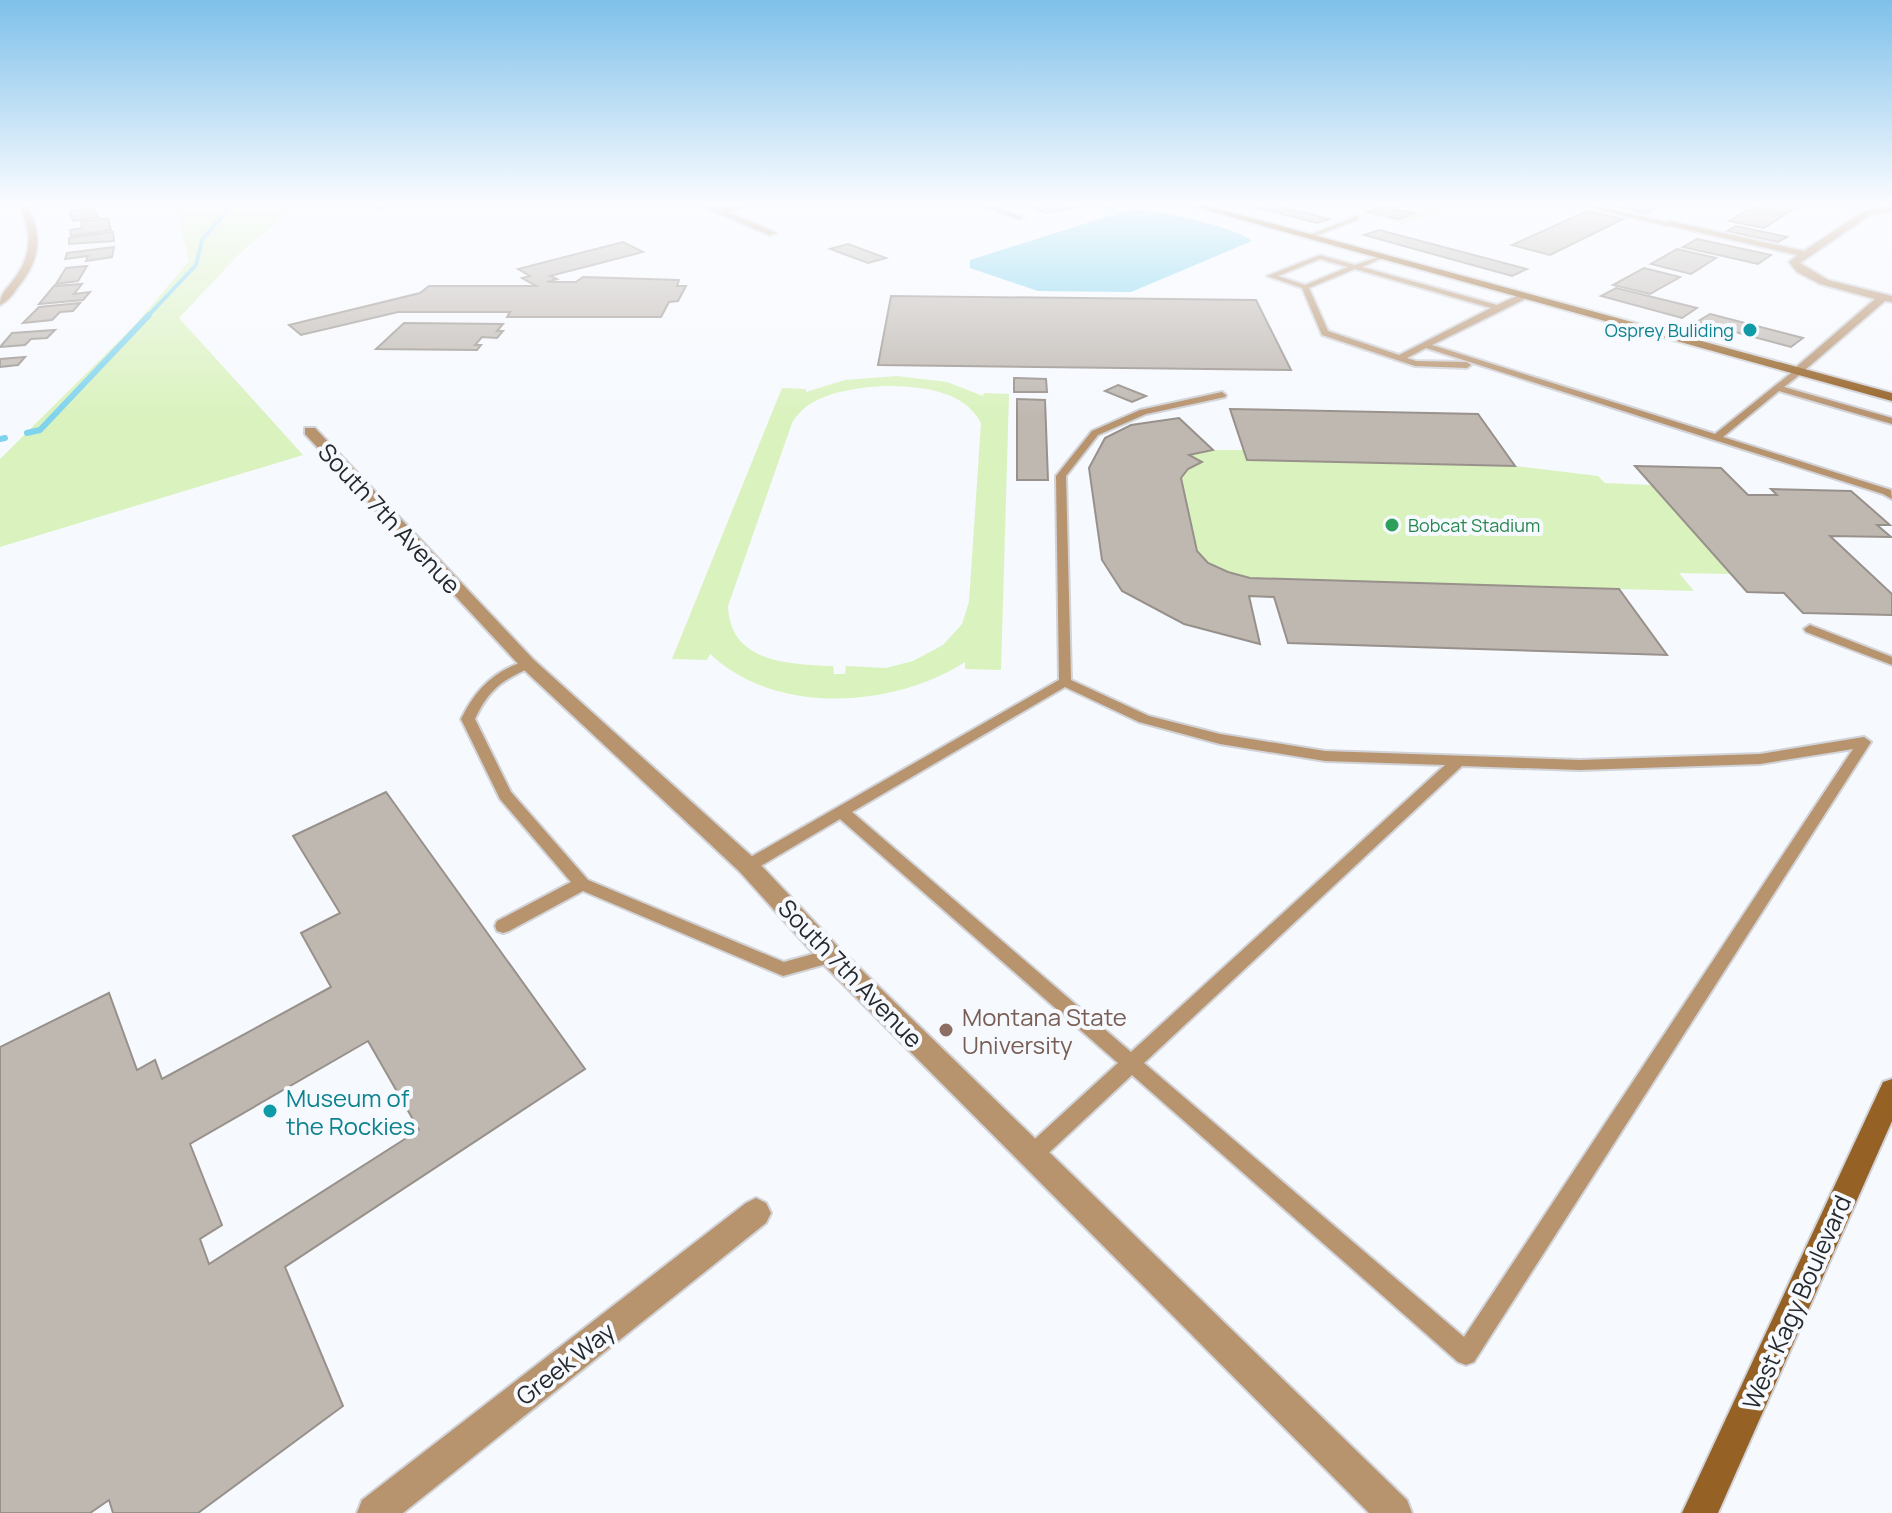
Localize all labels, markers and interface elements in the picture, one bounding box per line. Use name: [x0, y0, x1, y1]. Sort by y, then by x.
place label: Osprey Buliding: [1605, 318, 1734, 342]
marker: Osprey Buliding: [1741, 321, 1759, 339]
street label: South 7th Avenue: [312, 436, 468, 600]
place label: Bobcat Stadium: [1408, 513, 1540, 537]
marker: Bobcat Stadium: [1383, 516, 1401, 534]
street label: South 7th Avenue: [771, 891, 931, 1055]
place label: Montana State University: [962, 1000, 1127, 1061]
marker: Montana State University: [937, 1021, 955, 1039]
place label: Museum of the Rockies: [286, 1081, 415, 1142]
marker: Museum of the Rockies: [261, 1102, 279, 1120]
street label: West Kagy Boulevard: [1734, 1190, 1858, 1414]
street label: Greek Way: [509, 1314, 621, 1412]

